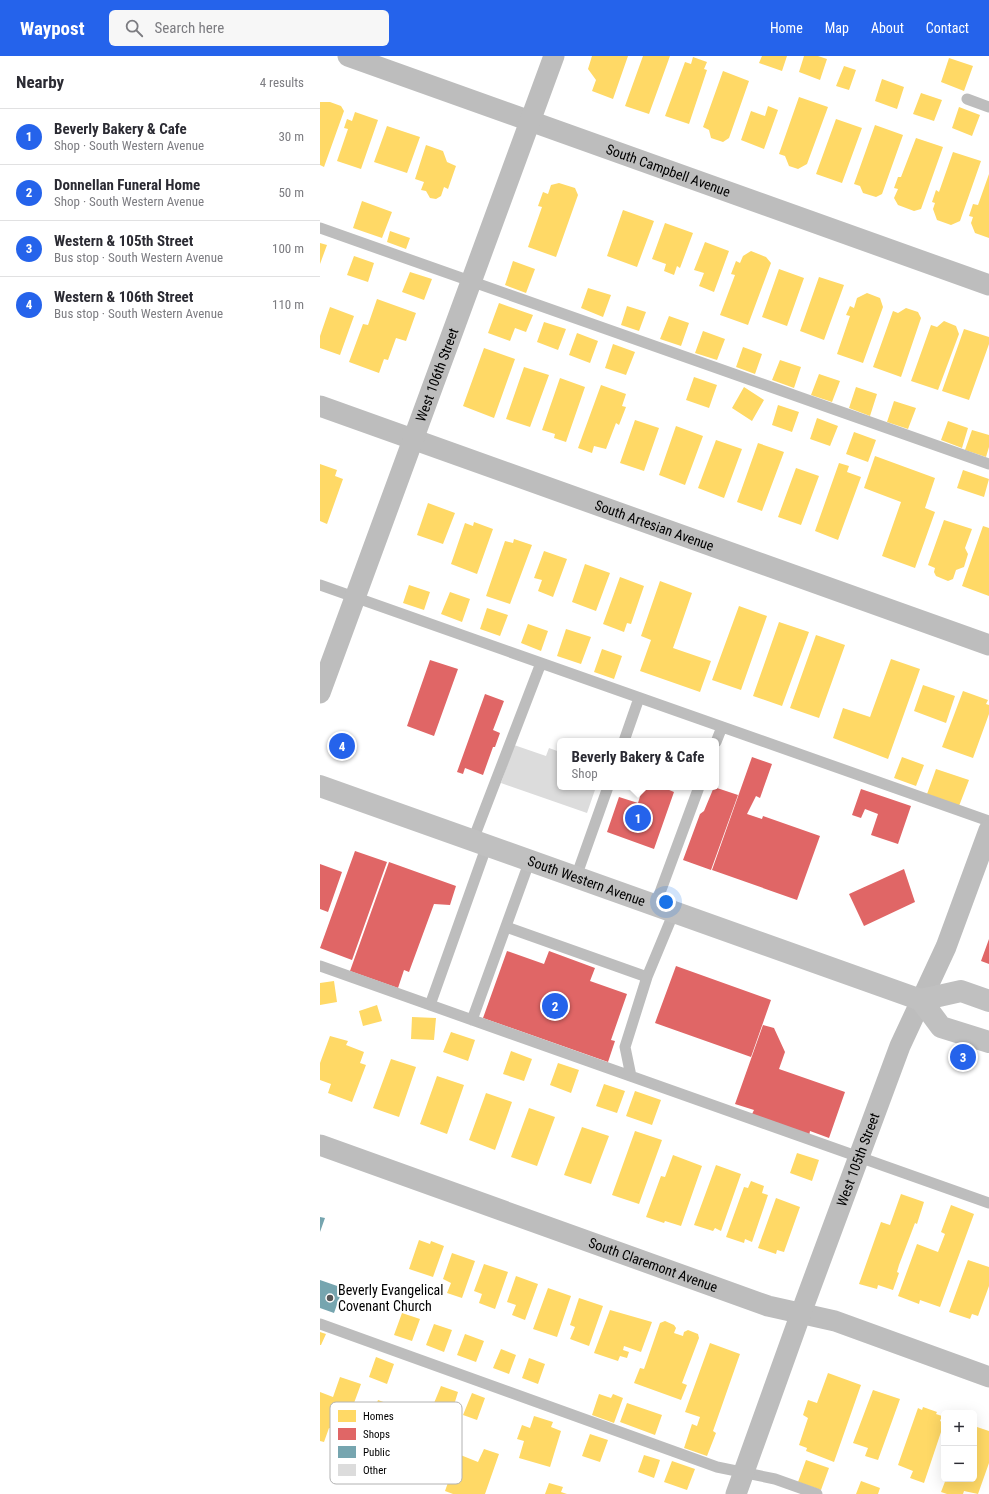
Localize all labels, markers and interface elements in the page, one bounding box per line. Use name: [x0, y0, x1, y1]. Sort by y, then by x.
search box: [109, 10, 389, 46]
text: Waypost: [20, 17, 85, 40]
icon: search: [123, 17, 145, 39]
text: Search here: [155, 19, 224, 37]
text: Home: [770, 20, 803, 36]
text: Map: [825, 20, 849, 36]
text: About: [871, 20, 904, 36]
text: Contact: [926, 20, 969, 36]
text: Nearby: [16, 72, 64, 92]
text: 4 results: [260, 75, 304, 90]
text: Beverly Bakery & Cafe: [54, 120, 187, 138]
text: 1: [26, 129, 32, 144]
text: 30 m: [278, 129, 304, 144]
text: Shop · South Western Avenue: [54, 138, 204, 153]
street label: South Campbell Avenue: [604, 141, 733, 200]
text: Donnellan Funeral Home: [54, 176, 200, 194]
text: 2: [26, 185, 32, 200]
text: 50 m: [278, 185, 304, 200]
text: Shop · South Western Avenue: [54, 194, 204, 209]
text: Western & 105th Street: [54, 232, 193, 250]
text: 3: [26, 241, 32, 256]
text: 100 m: [272, 241, 304, 256]
text: Bus stop · South Western Avenue: [54, 250, 223, 265]
text: Western & 106th Street: [54, 288, 193, 306]
text: 4: [26, 297, 32, 312]
text: 110 m: [272, 297, 304, 312]
text: Bus stop · South Western Avenue: [54, 306, 223, 321]
street label: West 106th Street: [412, 326, 461, 424]
street label: South Artesian Avenue: [593, 497, 716, 554]
pin: 4: [329, 731, 355, 761]
popup: [557, 738, 719, 790]
text: Beverly Bakery & Cafe: [572, 748, 704, 766]
text: Shop: [572, 766, 598, 781]
pin: 1: [625, 803, 651, 833]
street label: South Western Avenue: [526, 853, 648, 909]
your location: [656, 892, 676, 912]
pin: 2: [542, 991, 568, 1021]
pin: 3: [950, 1042, 976, 1072]
street label: West 105th Street: [833, 1111, 883, 1209]
street label: South Claremont Avenue: [587, 1234, 720, 1295]
place label: Beverly Evangelical Covenant Church: [338, 1282, 444, 1314]
marker: Beverly Evangelical Covenant Church: [325, 1293, 335, 1303]
legend: [330, 1402, 462, 1484]
text: Homes: [363, 1410, 394, 1423]
map controls: [941, 1410, 977, 1482]
button: +: [941, 1410, 977, 1446]
text: Shops: [363, 1428, 390, 1441]
text: Public: [363, 1446, 390, 1459]
button: −: [941, 1446, 977, 1482]
text: Other: [363, 1464, 387, 1477]

